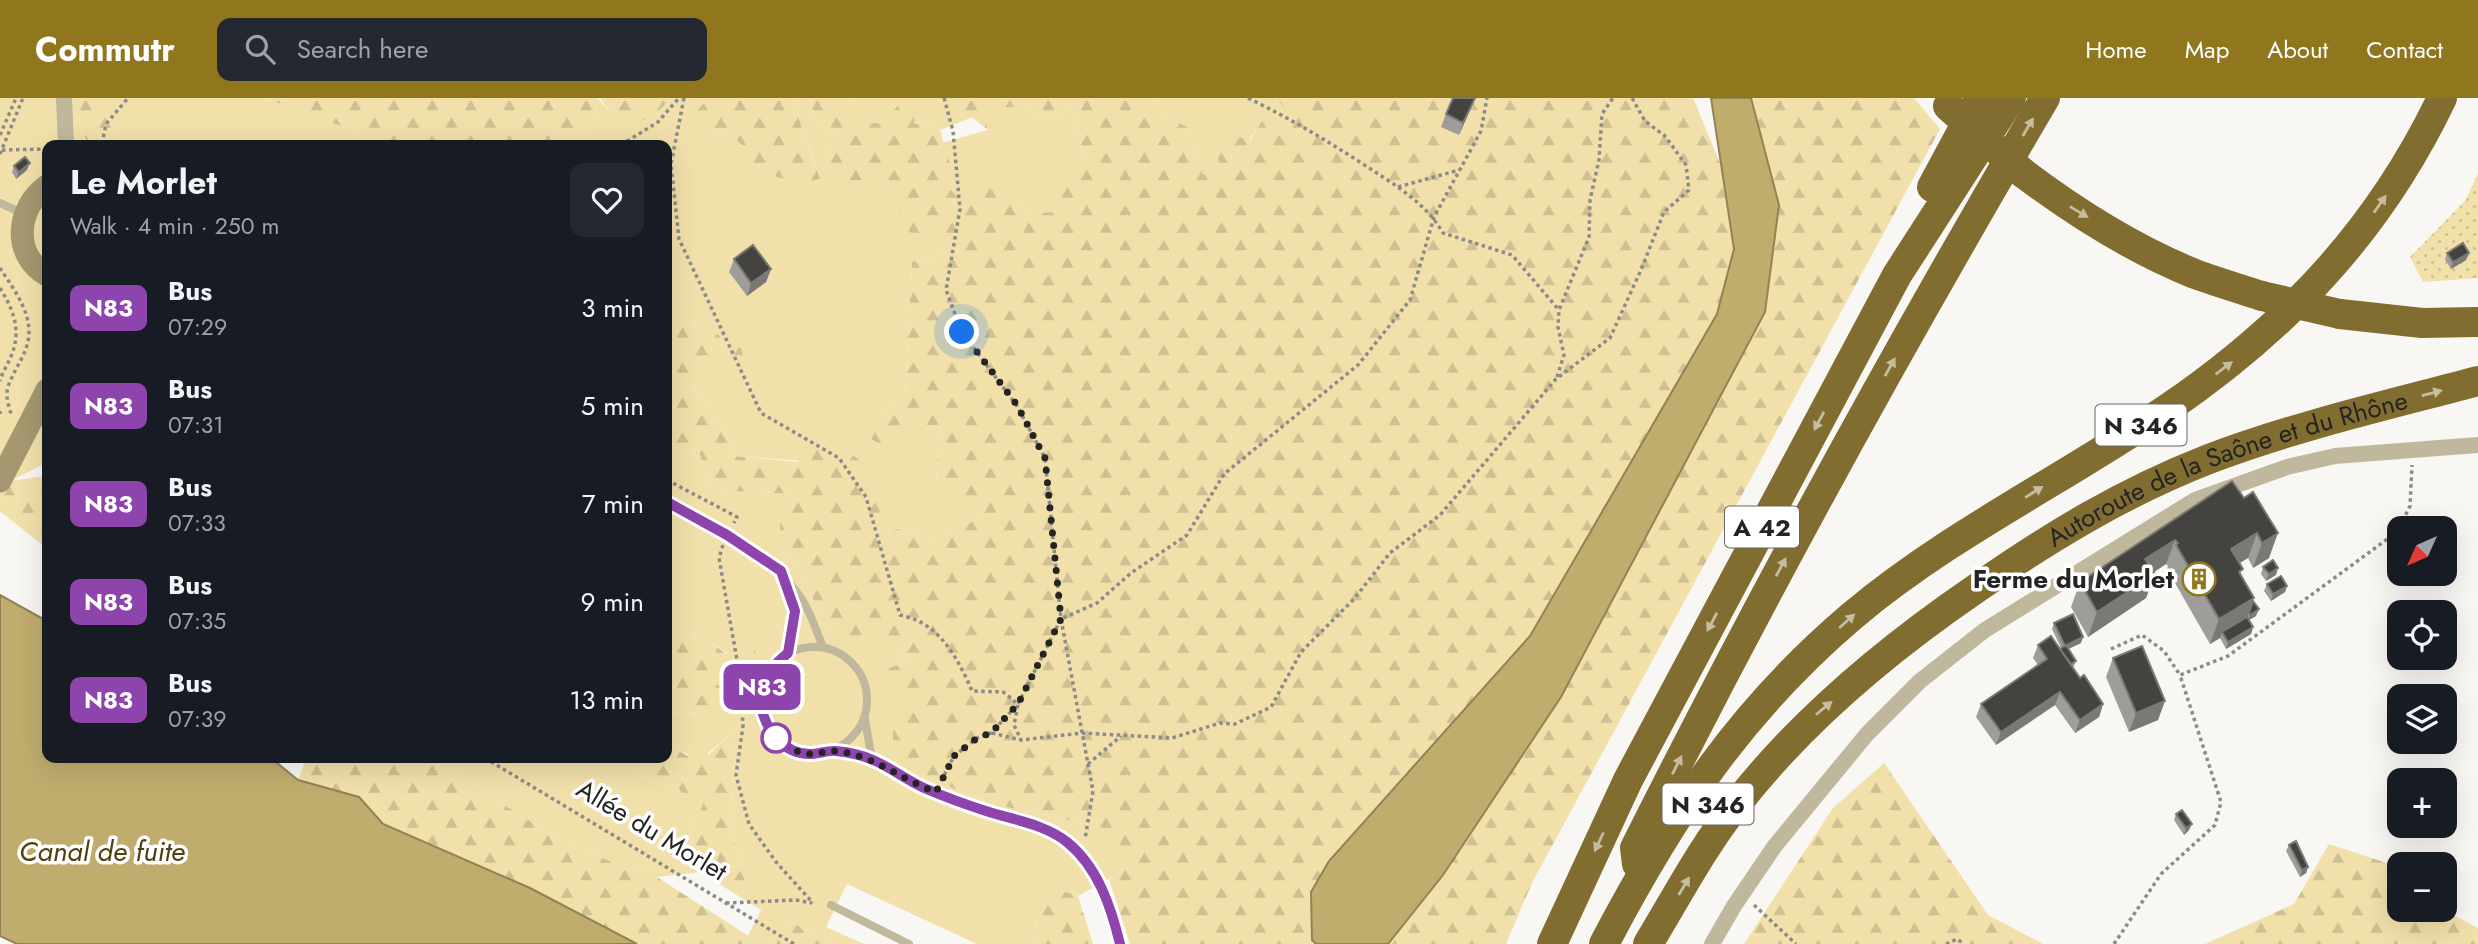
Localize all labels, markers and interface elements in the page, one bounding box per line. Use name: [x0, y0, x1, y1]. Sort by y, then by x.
search box: [217, 18, 707, 81]
text: Commutr: [35, 26, 175, 73]
icon: search: [241, 30, 279, 68]
text: Search here: [297, 30, 428, 68]
text: Home: [2085, 32, 2147, 67]
text: Map: [2185, 32, 2229, 67]
text: About: [2267, 32, 2328, 67]
text: Contact: [2366, 32, 2443, 67]
one-way arrow: [2022, 117, 2034, 137]
text: Le Morlet: [70, 159, 217, 206]
button: heart: [570, 163, 644, 237]
one-way arrow: [2373, 195, 2387, 213]
one-way arrow: [2069, 206, 2088, 219]
text: Walk · 4 min · 250 m: [70, 209, 279, 243]
text: Bus: [168, 272, 212, 310]
text: 3 min: [581, 289, 644, 327]
text: N83: [84, 290, 133, 325]
text: 07:29: [168, 310, 227, 344]
your location: [944, 314, 979, 349]
one-way arrow: [1884, 357, 1896, 377]
one-way arrow: [2214, 360, 2232, 375]
text: Bus: [168, 370, 212, 408]
street label: Autoroute de la Saône et du Rhône: [2039, 381, 2412, 556]
text: 5 min: [581, 387, 644, 425]
one-way arrow: [2421, 387, 2443, 398]
text: N83: [84, 388, 133, 423]
road number: N 346: [2096, 404, 2186, 446]
text: 07:31: [168, 408, 224, 442]
one-way arrow: [1813, 412, 1825, 432]
text: Bus: [168, 468, 212, 506]
text: 7 min: [582, 485, 644, 523]
text: N83: [84, 486, 133, 521]
one-way arrow: [2024, 486, 2043, 499]
text: 07:33: [168, 506, 226, 540]
road number: A 42: [1725, 506, 1799, 547]
north arrow: [2387, 516, 2457, 586]
map controls: [2387, 516, 2457, 922]
one-way arrow: [1775, 556, 1787, 576]
place label: Ferme du Morlet: [1973, 560, 2175, 598]
building icon: Ferme du Morlet: [2180, 560, 2218, 598]
text: Bus: [168, 566, 212, 604]
text: 9 min: [581, 583, 644, 621]
text: N83: [84, 584, 133, 619]
button: locate: [2387, 600, 2457, 670]
text: 07:35: [168, 604, 226, 638]
one-way arrow: [1706, 613, 1718, 632]
one-way arrow: [1838, 614, 1855, 629]
text: Bus: [168, 664, 212, 702]
line badge: N83: [722, 664, 802, 710]
text: N83: [737, 669, 787, 704]
text: 13 min: [570, 681, 644, 719]
text: N83: [84, 682, 133, 717]
button: layers: [2387, 684, 2457, 754]
one-way arrow: [1815, 700, 1833, 716]
text: 07:39: [168, 702, 227, 736]
unlabelled marker: [761, 723, 791, 753]
one-way arrow: [1671, 755, 1682, 775]
button: +: [2387, 768, 2457, 838]
street label: Allée du Morlet: [569, 770, 735, 890]
road number: N 346: [1662, 784, 1754, 824]
water label: Canal de fuite: [19, 831, 185, 872]
one-way arrow: [1594, 832, 1605, 852]
button: −: [2387, 852, 2457, 922]
one-way arrow: [1677, 876, 1690, 895]

